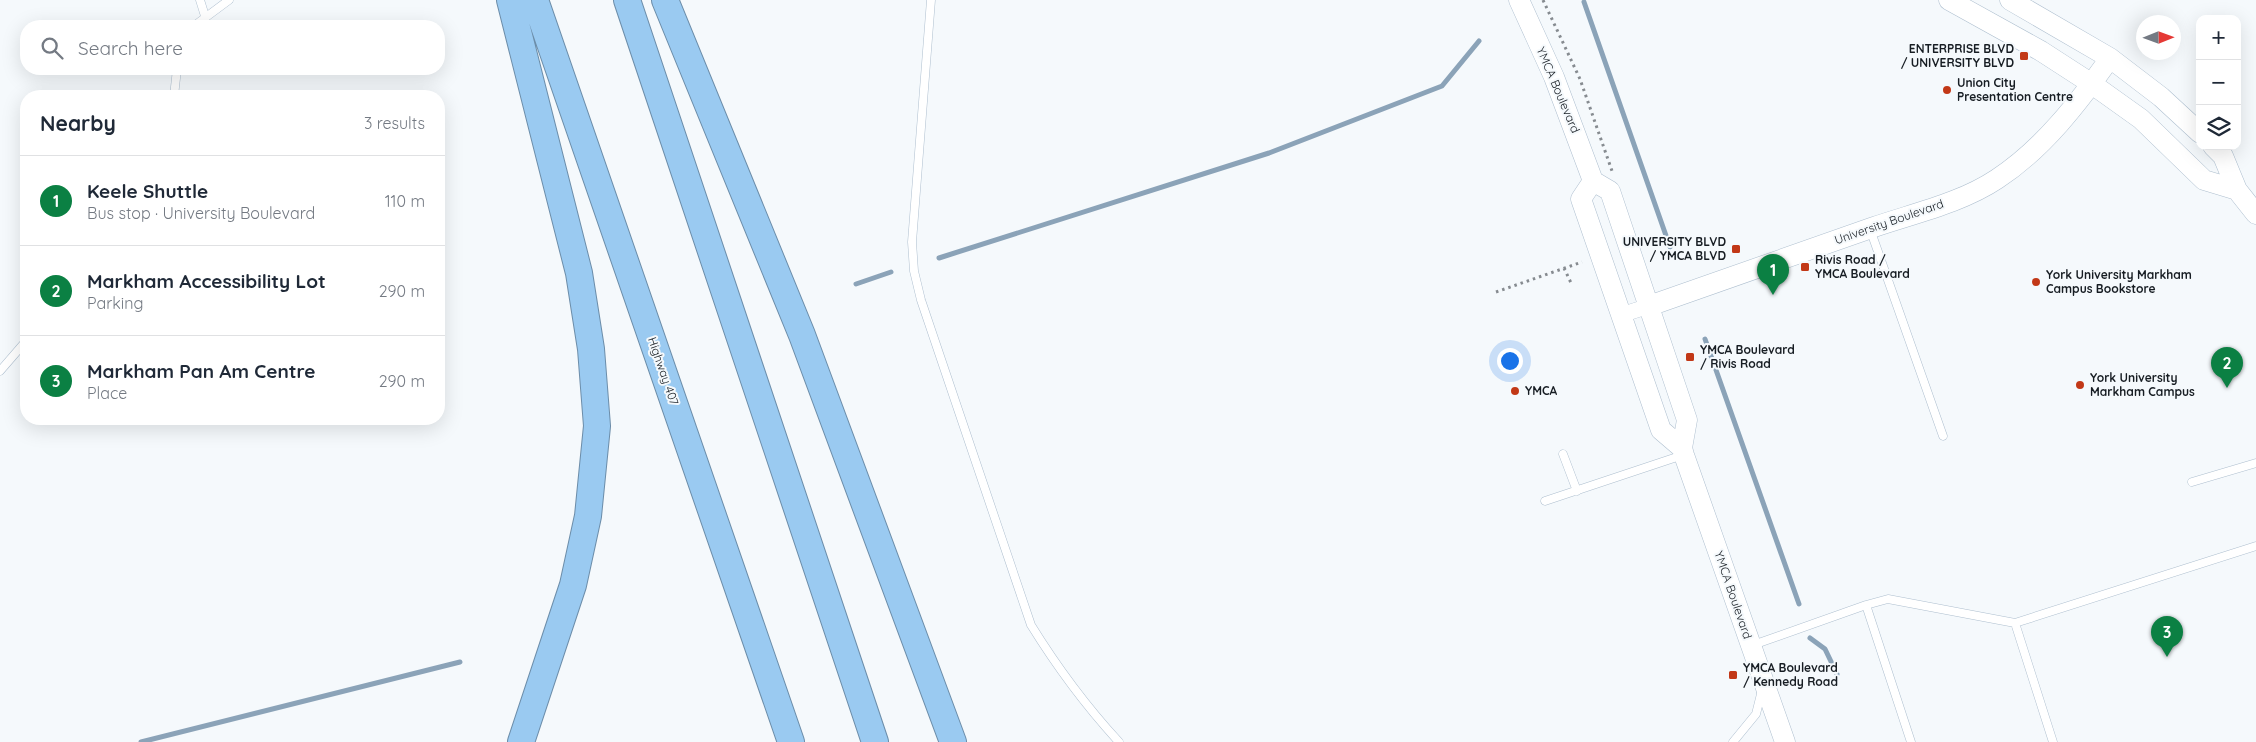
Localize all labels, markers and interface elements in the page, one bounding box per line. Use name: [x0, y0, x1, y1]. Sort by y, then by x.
north arrow: [2136, 15, 2181, 60]
map controls: [2196, 15, 2241, 150]
button: +: [2196, 15, 2241, 60]
search box: [20, 20, 445, 75]
icon: search: [38, 34, 66, 62]
text: Search here: [78, 36, 183, 60]
place label: ENTERPRISE BLVD / UNIVERSITY BLVD: [1901, 41, 2014, 70]
street label: YMCA Boulevard: [1534, 45, 1583, 135]
marker: ENTERPRISE BLVD / UNIVERSITY BLVD: [2018, 50, 2030, 62]
button: −: [2196, 60, 2241, 105]
place label: Union City Presentation Centre: [1957, 75, 2073, 104]
marker: Union City Presentation Centre: [1941, 84, 1953, 96]
button: layers: [2196, 105, 2241, 150]
text: Nearby: [40, 110, 116, 136]
text: 3 results: [364, 113, 425, 133]
text: Keele Shuttle: [87, 179, 208, 203]
text: 1: [53, 191, 59, 211]
text: 110 m: [385, 191, 425, 211]
street label: University Boulevard: [1832, 196, 1945, 247]
text: Bus stop · University Boulevard: [87, 203, 315, 223]
place label: UNIVERSITY BLVD / YMCA BLVD: [1623, 234, 1726, 263]
marker: UNIVERSITY BLVD / YMCA BLVD: [1730, 243, 1742, 255]
place label: Rivis Road / YMCA Boulevard: [1815, 252, 1910, 281]
pin: 1: [1757, 254, 1789, 295]
marker: Rivis Road / YMCA Boulevard: [1799, 261, 1811, 273]
place label: York University Markham Campus Bookstore: [2046, 267, 2192, 296]
text: Markham Accessibility Lot: [87, 269, 326, 293]
marker: York University Markham Campus Bookstore: [2030, 276, 2042, 288]
text: 2: [51, 281, 61, 301]
text: 290 m: [379, 281, 425, 301]
text: Parking: [87, 293, 144, 313]
street label: Highway 407: [645, 335, 682, 407]
place label: YMCA Boulevard / Rivis Road: [1700, 342, 1795, 371]
pin: 2: [2211, 347, 2243, 388]
your location: [1497, 348, 1523, 374]
marker: YMCA Boulevard / Rivis Road: [1684, 351, 1696, 363]
text: Markham Pan Am Centre: [87, 359, 316, 383]
place label: York University Markham Campus: [2090, 370, 2195, 399]
text: 3: [52, 371, 60, 391]
text: 290 m: [379, 371, 425, 391]
marker: York University Markham Campus: [2074, 379, 2086, 391]
text: Place: [87, 383, 127, 403]
place label: YMCA: [1525, 383, 1558, 398]
marker: YMCA: [1509, 385, 1521, 397]
street label: YMCA Boulevard: [1711, 549, 1756, 641]
pin: 3: [2151, 616, 2183, 657]
place label: YMCA Boulevard / Kennedy Road: [1743, 660, 1838, 689]
marker: YMCA Boulevard / Kennedy Road: [1727, 669, 1739, 681]

